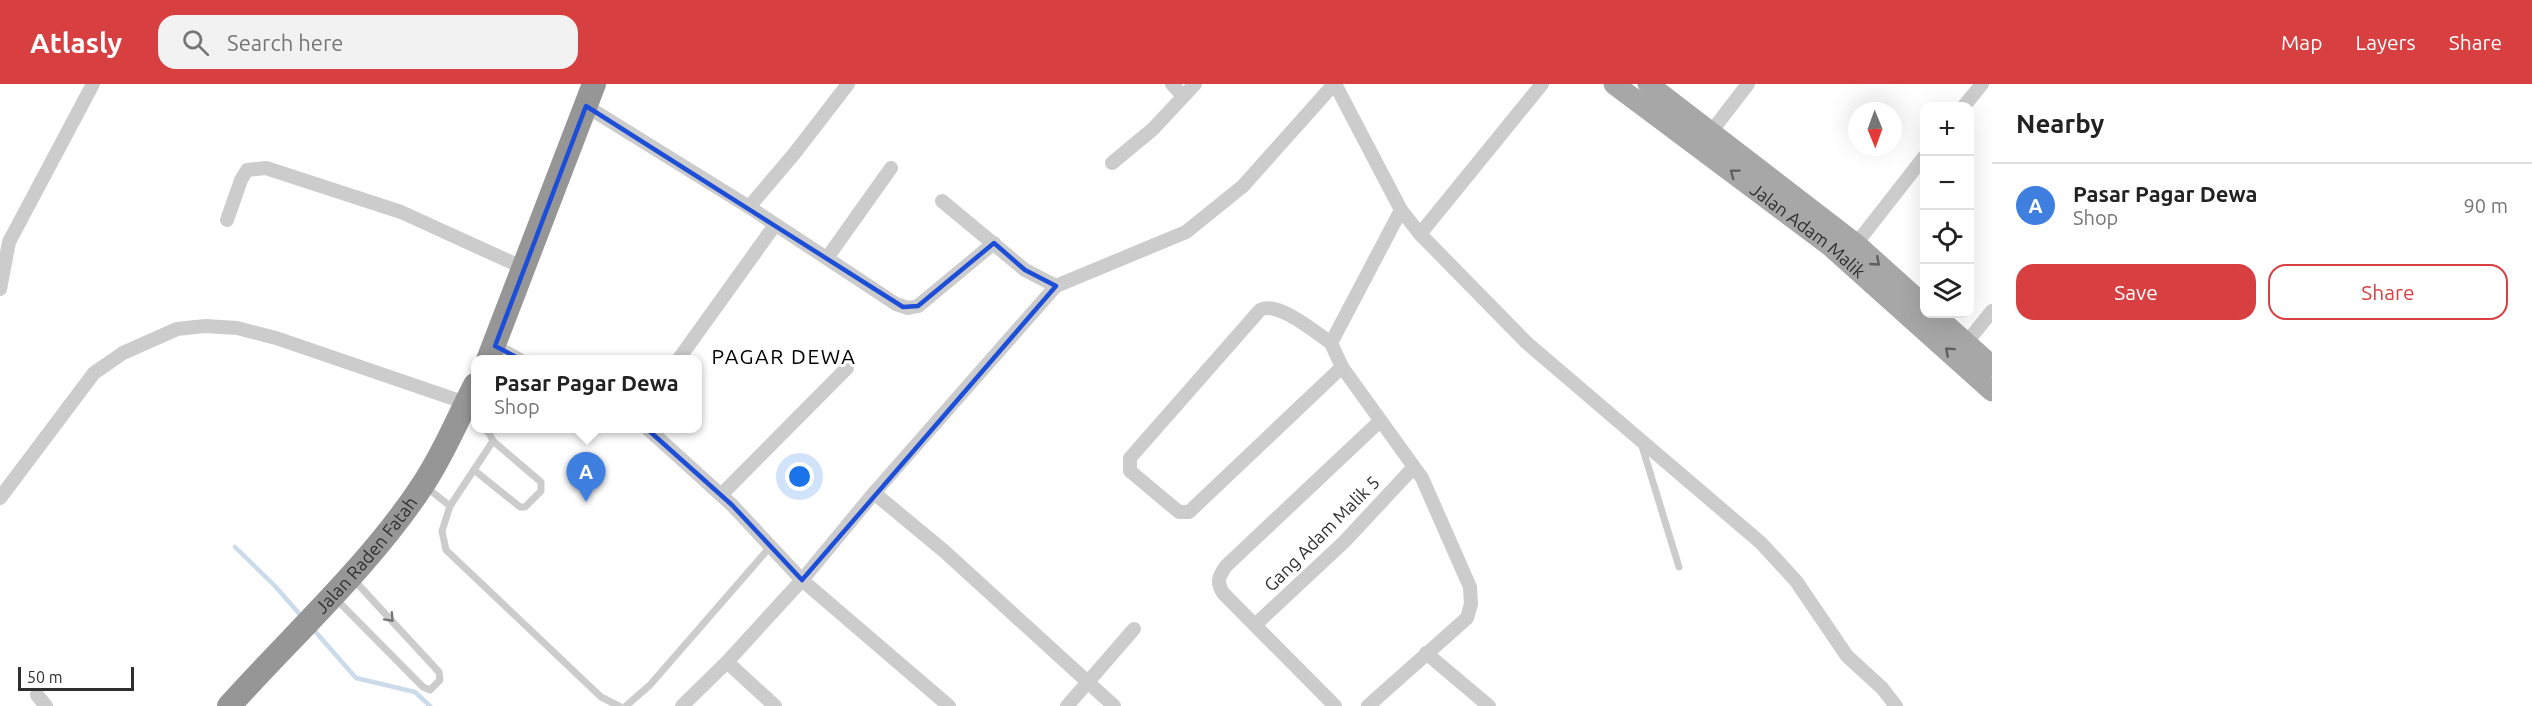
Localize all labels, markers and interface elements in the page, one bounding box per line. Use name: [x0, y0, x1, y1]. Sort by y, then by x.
search box: [158, 15, 578, 69]
icon: search: [179, 26, 212, 59]
text: Atlasly: [30, 27, 122, 58]
text: Search here: [227, 30, 343, 55]
text: Map: [2281, 30, 2322, 54]
text: Layers: [2355, 30, 2416, 54]
text: Share: [2449, 30, 2502, 54]
north arrow: [1848, 102, 1902, 156]
map controls: [1920, 102, 1974, 318]
button: +: [1920, 102, 1974, 156]
text: Nearby: [2016, 109, 2104, 138]
button: −: [1920, 156, 1974, 210]
one-way arrow: [1730, 169, 1741, 180]
street label: Jalan Adam Malik: [1747, 179, 1870, 282]
text: Pasar Pagar Dewa: [2073, 181, 2257, 206]
text: A: [2028, 194, 2043, 217]
text: 90 m: [2464, 194, 2508, 217]
text: Shop: [2073, 206, 2118, 229]
button: locate: [1920, 210, 1974, 264]
one-way arrow: [1869, 255, 1880, 266]
button: layers: [1920, 264, 1974, 318]
button: Save: [2016, 264, 2256, 320]
button: Share: [2268, 264, 2508, 320]
district label: PAGAR DEWA: [711, 344, 857, 368]
one-way arrow: [1945, 347, 1956, 358]
popup: [471, 355, 702, 433]
text: Pasar Pagar Dewa: [494, 370, 679, 395]
text: Shop: [494, 395, 540, 418]
pin: A: [566, 452, 606, 502]
your location: [785, 462, 814, 491]
street label: Gang Adam Malik 5: [1260, 472, 1383, 595]
street label: Jalan Raden Fatah: [311, 493, 421, 617]
one-way arrow: [383, 612, 394, 622]
scale bar: [18, 664, 134, 692]
text: 50 m: [27, 668, 63, 686]

